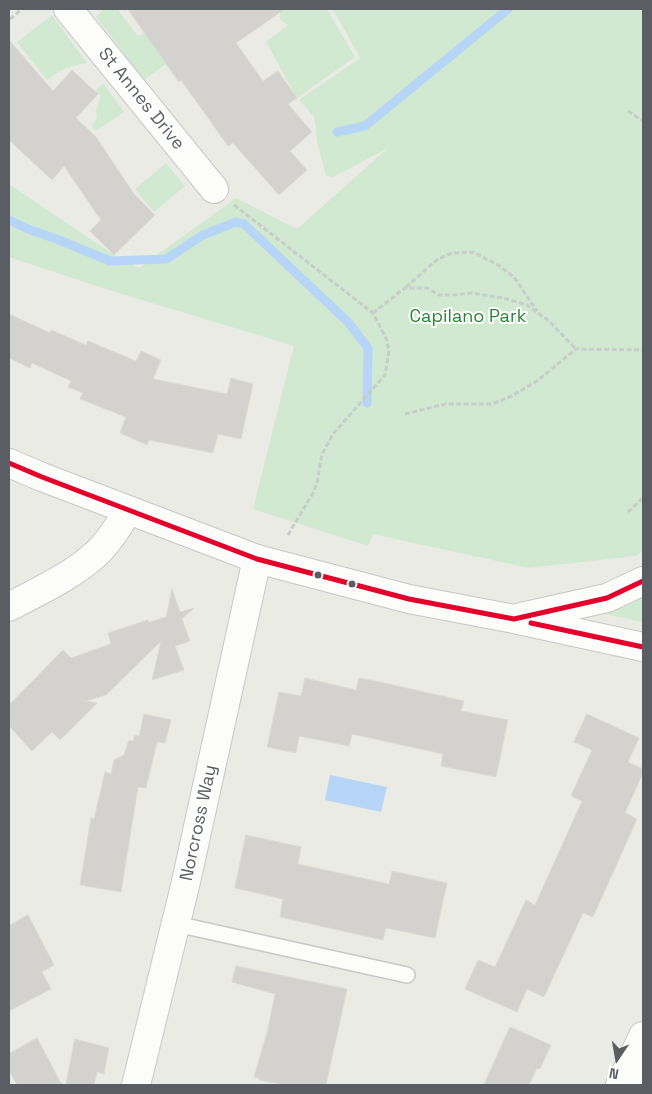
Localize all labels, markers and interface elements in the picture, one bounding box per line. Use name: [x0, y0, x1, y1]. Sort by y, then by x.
street label: St Annes Drive: [93, 44, 189, 154]
park label: Capilano Park: [410, 306, 526, 328]
unlabelled marker: [313, 570, 323, 580]
unlabelled marker: [347, 579, 357, 589]
street label: Norcross Way: [176, 763, 222, 883]
north arrow: [592, 1034, 642, 1084]
text: N: [607, 1064, 620, 1083]

